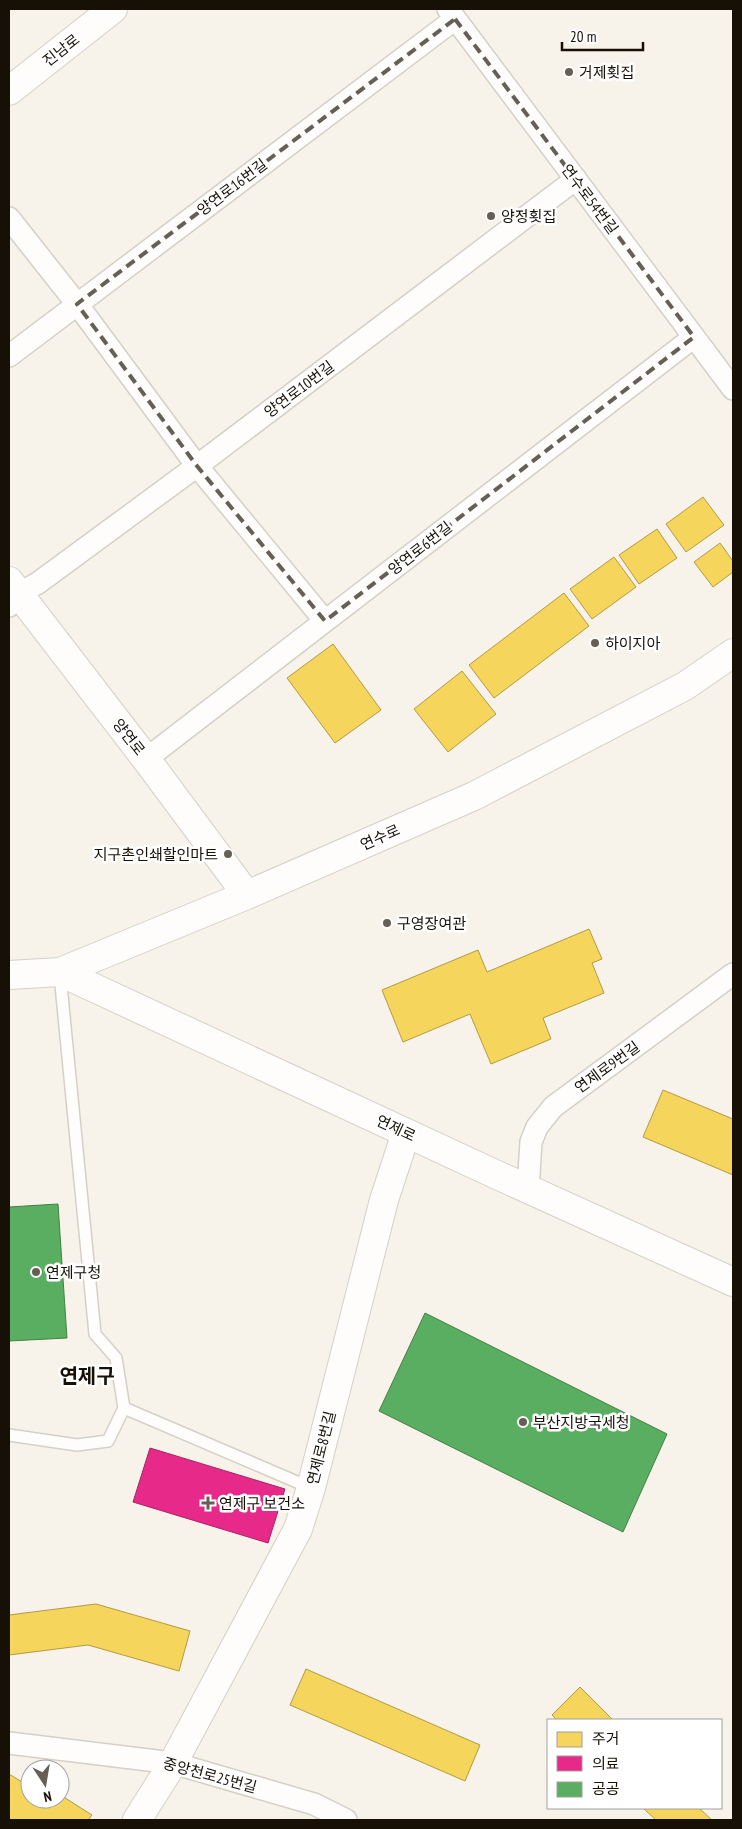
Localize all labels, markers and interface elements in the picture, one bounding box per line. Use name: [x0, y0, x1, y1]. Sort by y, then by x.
scale bar: [562, 20, 643, 52]
text: 20 m: [570, 27, 596, 46]
street label: 진남로: [39, 30, 83, 70]
place label: 거제횟집: [579, 63, 634, 82]
marker: 거제횟집: [563, 66, 575, 78]
street label: 양연로16번길: [193, 155, 271, 219]
street label: 연수로54번길: [558, 160, 622, 238]
place label: 양정횟집: [501, 207, 556, 226]
marker: 양정횟집: [485, 210, 497, 222]
street label: 양연로10번길: [260, 357, 338, 421]
street label: 양연로6번길: [384, 517, 456, 579]
place label: 하이지아: [605, 634, 660, 653]
marker: 하이지아: [589, 637, 601, 649]
street label: 양연로: [109, 715, 149, 759]
street label: 연수로: [357, 820, 403, 854]
place label: 지구촌인쇄할인마트: [94, 845, 218, 864]
marker: 지구촌인쇄할인마트: [222, 848, 234, 860]
place label: 구영장여관: [397, 914, 466, 933]
marker: 구영장여관: [381, 917, 393, 929]
street label: 연제로9번길: [571, 1037, 643, 1097]
street label: 연제로: [373, 1111, 419, 1145]
place label: 연제구청: [46, 1263, 101, 1282]
marker: 연제구청: [30, 1266, 42, 1278]
district label: 연제구: [59, 1363, 115, 1389]
street label: 연제로8번길: [303, 1409, 339, 1487]
place label: 부산지방국세청: [533, 1413, 630, 1432]
marker: 부산지방국세청: [517, 1416, 529, 1428]
place label: 연제구 보건소: [219, 1494, 305, 1513]
marker: 연제구 보건소: [201, 1496, 215, 1510]
legend: [547, 1719, 722, 1809]
text: 주거: [592, 1729, 620, 1748]
street label: 중앙천로25번길: [161, 1753, 259, 1797]
text: 의료: [592, 1754, 620, 1773]
north arrow: [20, 1759, 70, 1809]
text: 공공: [592, 1779, 620, 1798]
text: N: [42, 1787, 53, 1806]

